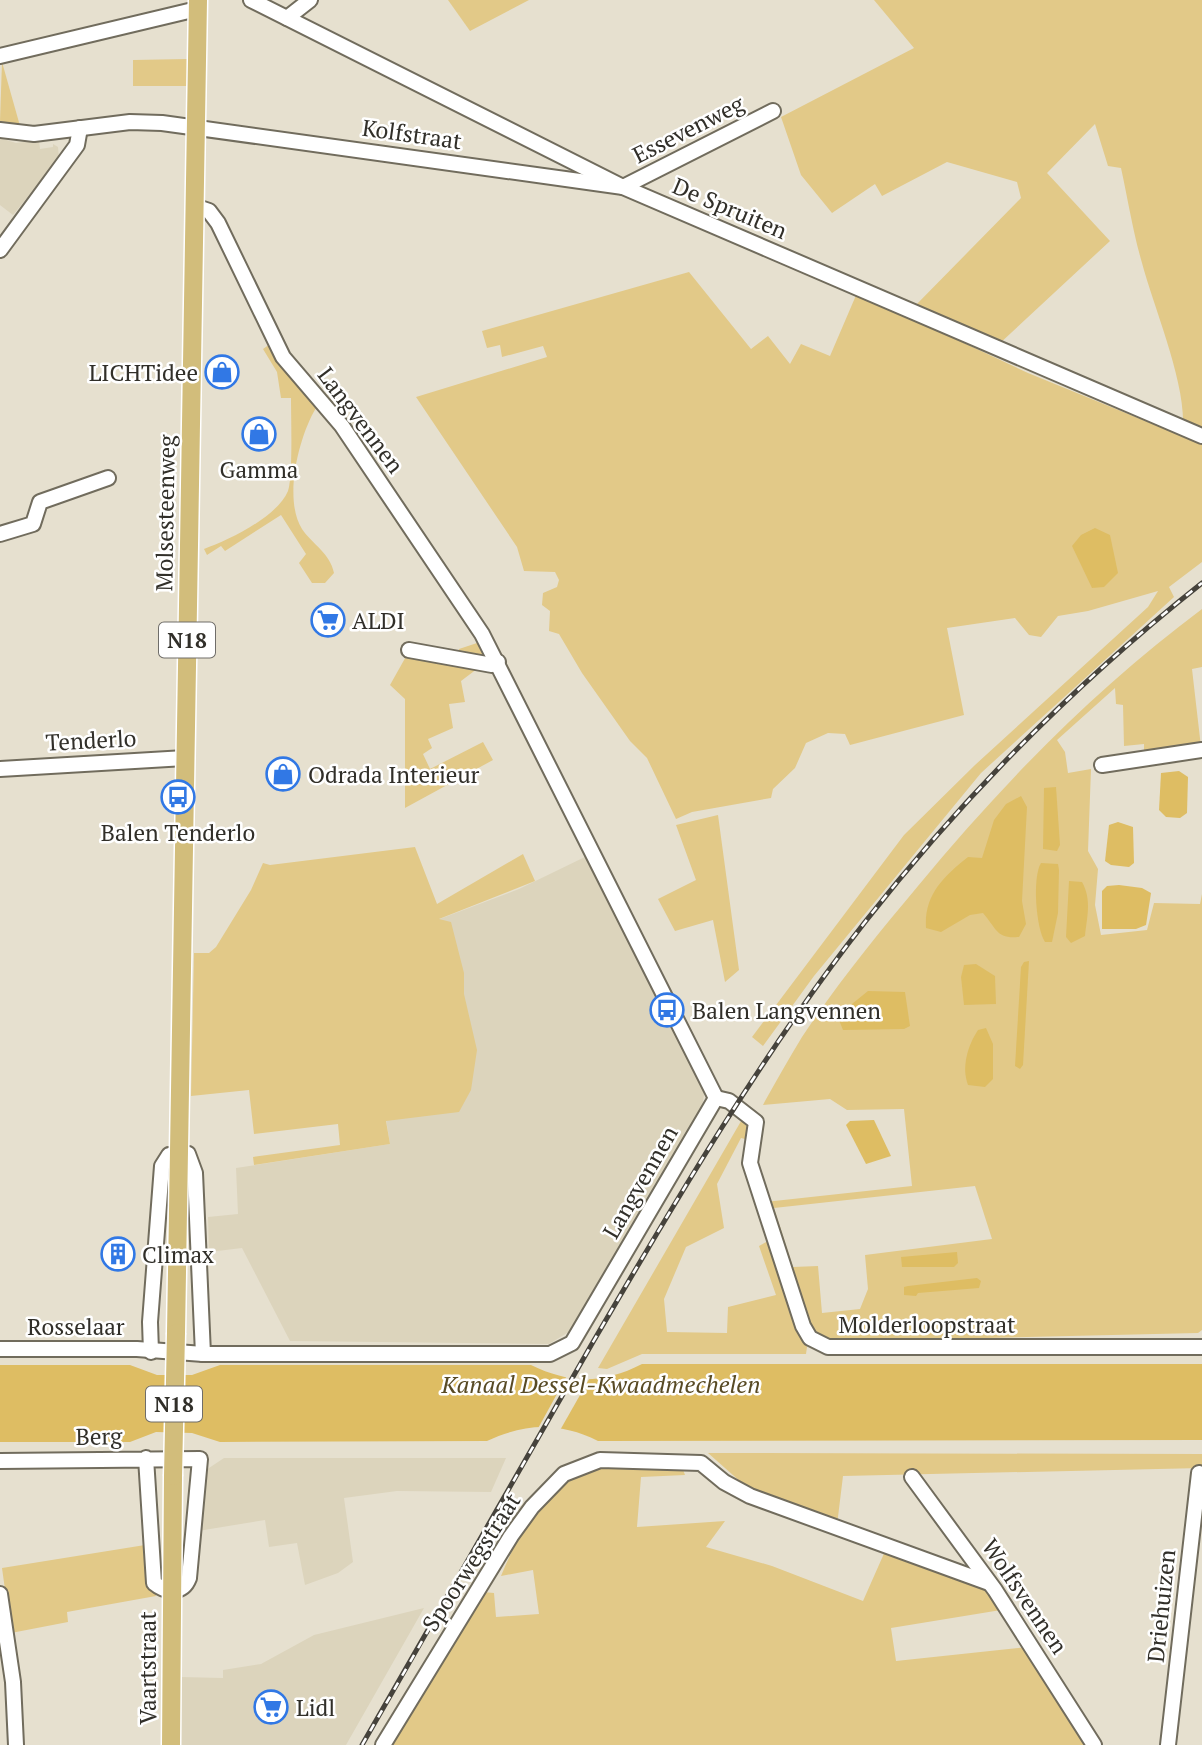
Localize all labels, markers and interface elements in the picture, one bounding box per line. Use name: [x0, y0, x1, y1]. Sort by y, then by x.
street label: Essevenweg: [627, 87, 750, 170]
street label: Kolfstraat: [360, 112, 464, 156]
street label: De Spruiten: [668, 170, 792, 246]
shop icon: LICHTidee: [203, 353, 241, 391]
place label: LICHTidee: [89, 357, 198, 388]
street label: Langvennen: [311, 361, 411, 480]
shop icon: Gamma: [240, 415, 278, 453]
street label: Molsesteenweg: [148, 434, 182, 592]
place label: Gamma: [220, 454, 299, 485]
supermarket icon: ALDI: [309, 601, 347, 639]
place label: ALDI: [352, 605, 405, 636]
road number: N18: [159, 622, 215, 658]
street label: Tenderlo: [45, 722, 137, 758]
shop icon: Odrada Interieur: [264, 755, 302, 793]
place label: Odrada Interieur: [308, 759, 480, 790]
bus stop icon: Balen Tenderlo: [159, 778, 197, 816]
place label: Balen Tenderlo: [101, 817, 255, 848]
bus stop icon: Balen Langvennen: [648, 991, 686, 1029]
place label: Balen Langvennen: [692, 995, 881, 1026]
street label: Langvennen: [595, 1120, 685, 1244]
building icon: Climax: [99, 1235, 137, 1273]
place label: Climax: [142, 1239, 214, 1270]
street label: Molderloopstraat: [838, 1309, 1016, 1340]
street label: Rosselaar: [27, 1311, 125, 1342]
water label: Kanaal Dessel-Kwaadmechelen: [441, 1368, 760, 1400]
road number: N18: [146, 1386, 202, 1422]
street label: Berg: [75, 1420, 123, 1452]
street label: Spoorwegstraat: [415, 1486, 528, 1637]
street label: Wolfsvennen: [975, 1532, 1075, 1660]
street label: Driehuizen: [1140, 1548, 1182, 1664]
street label: Vaartstraat: [132, 1611, 163, 1725]
supermarket icon: Lidl: [252, 1688, 290, 1726]
place label: Lidl: [296, 1692, 335, 1723]

